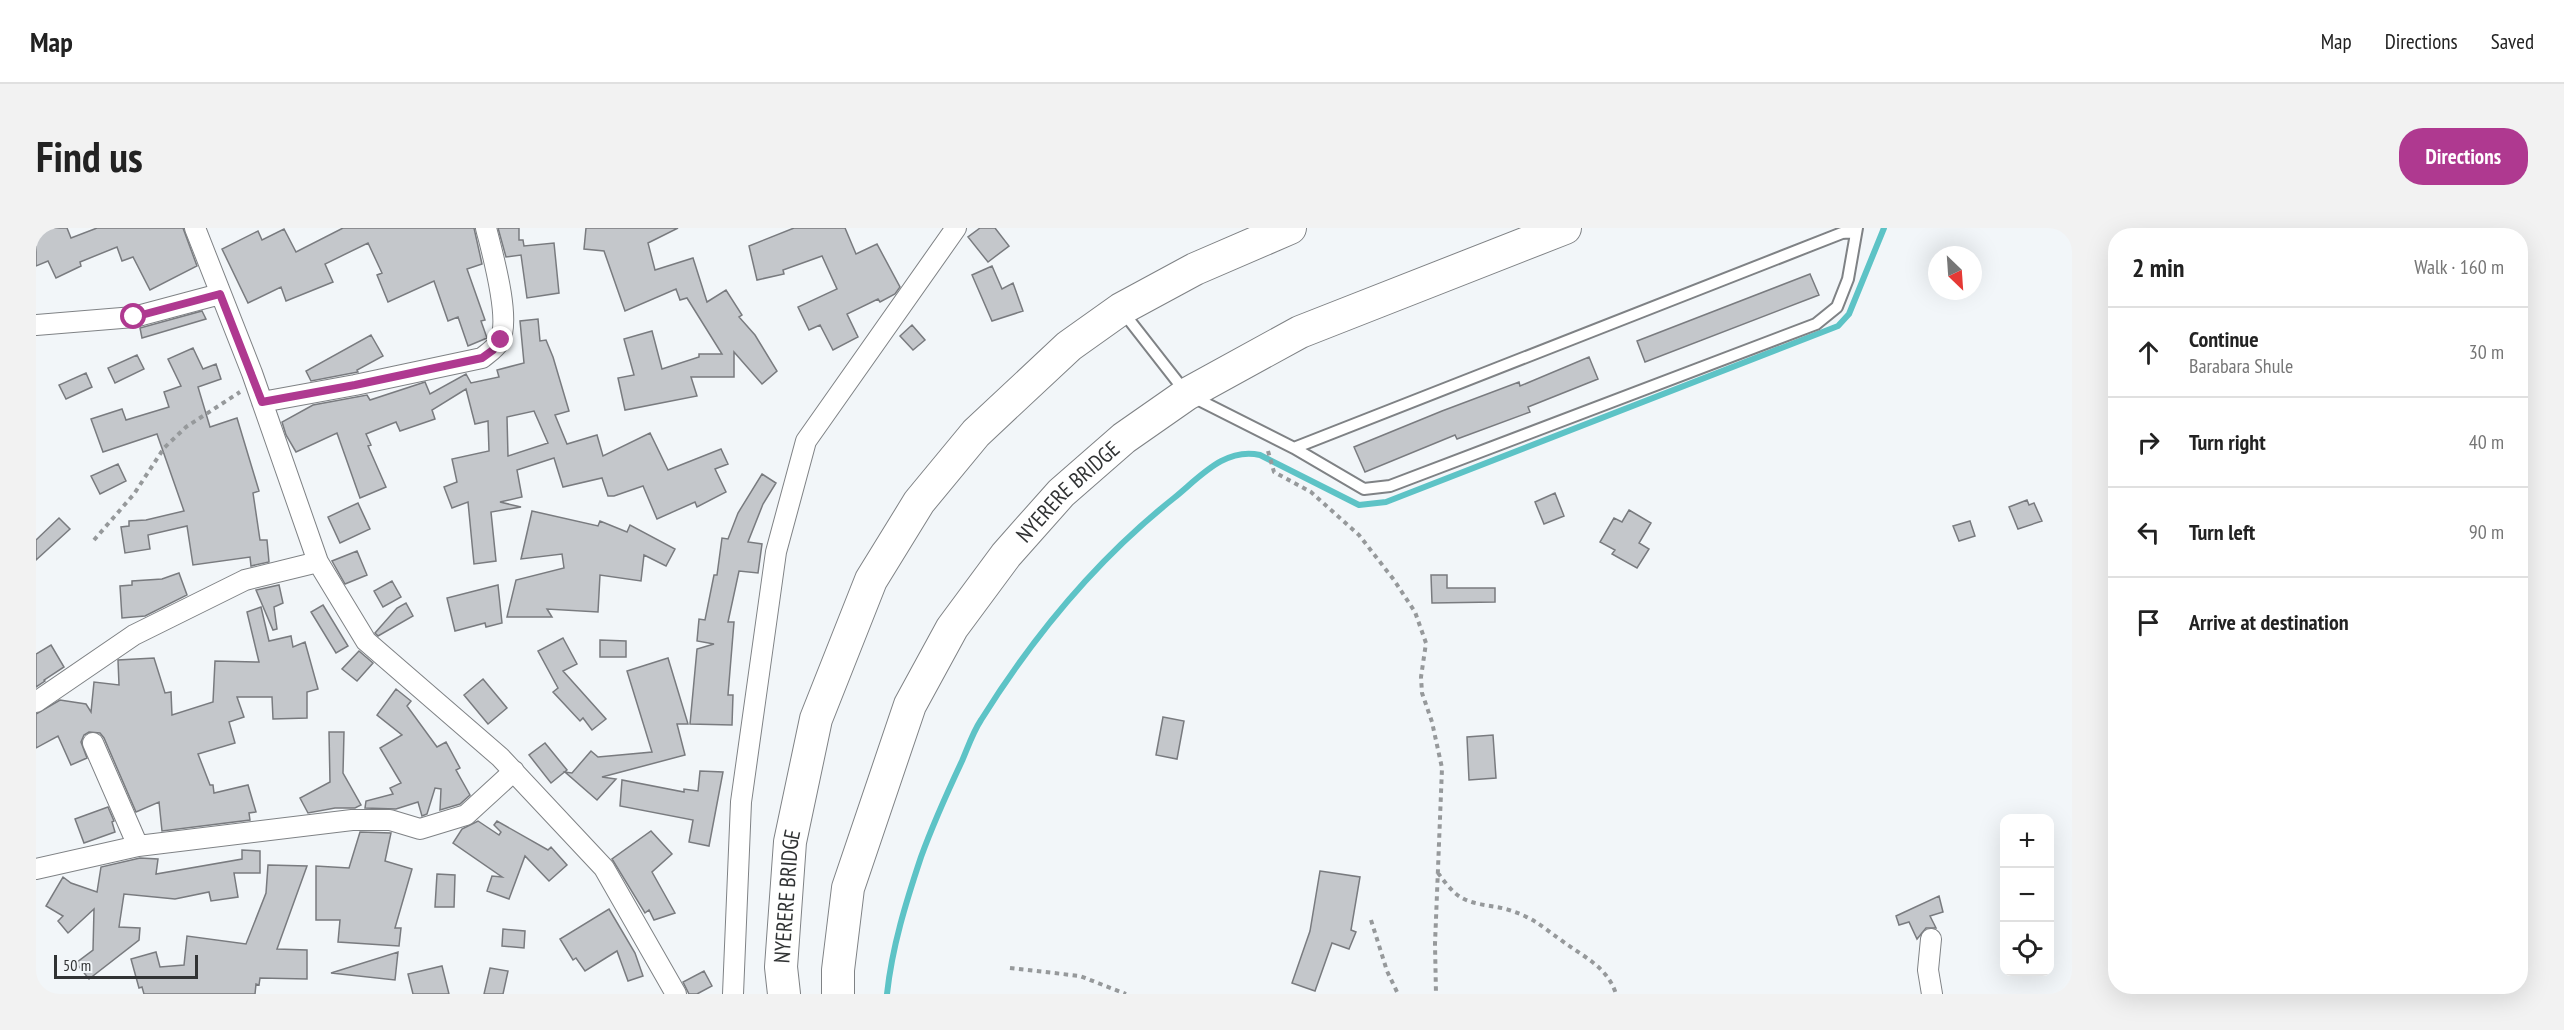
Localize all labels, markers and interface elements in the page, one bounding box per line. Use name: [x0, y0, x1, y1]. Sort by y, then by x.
text: Map: [30, 23, 73, 60]
text: Map: [2321, 28, 2352, 55]
text: Directions: [2385, 28, 2458, 55]
text: Saved: [2491, 28, 2534, 55]
button: Directions: [2399, 128, 2528, 185]
text: Find us: [36, 129, 143, 184]
north arrow: [1928, 246, 1982, 300]
text: 2 min: [2132, 251, 2185, 284]
text: Walk · 160 m: [2414, 254, 2504, 280]
route start: [120, 303, 146, 329]
text: Continue: [2189, 325, 2259, 353]
route end: [487, 326, 513, 352]
icon: ahead: [2132, 336, 2165, 369]
text: 30 m: [2469, 339, 2504, 365]
text: Barabara Shule: [2189, 353, 2293, 379]
icon: right: [2132, 426, 2165, 459]
text: Turn right: [2189, 428, 2266, 456]
text: 40 m: [2469, 429, 2504, 455]
street label: NYERERE BRIDGE: [1010, 435, 1125, 548]
icon: left: [2132, 516, 2165, 549]
text: Turn left: [2189, 518, 2255, 546]
text: 90 m: [2469, 519, 2504, 545]
icon: arrive: [2132, 606, 2165, 639]
text: Arrive at destination: [2189, 608, 2349, 636]
map controls: [2000, 814, 2054, 976]
button: +: [2000, 814, 2054, 868]
street label: NYERERE BRIDGE: [767, 827, 806, 964]
button: −: [2000, 868, 2054, 922]
button: locate: [2000, 922, 2054, 976]
scale bar: [54, 952, 198, 980]
text: 50 m: [63, 955, 91, 975]

